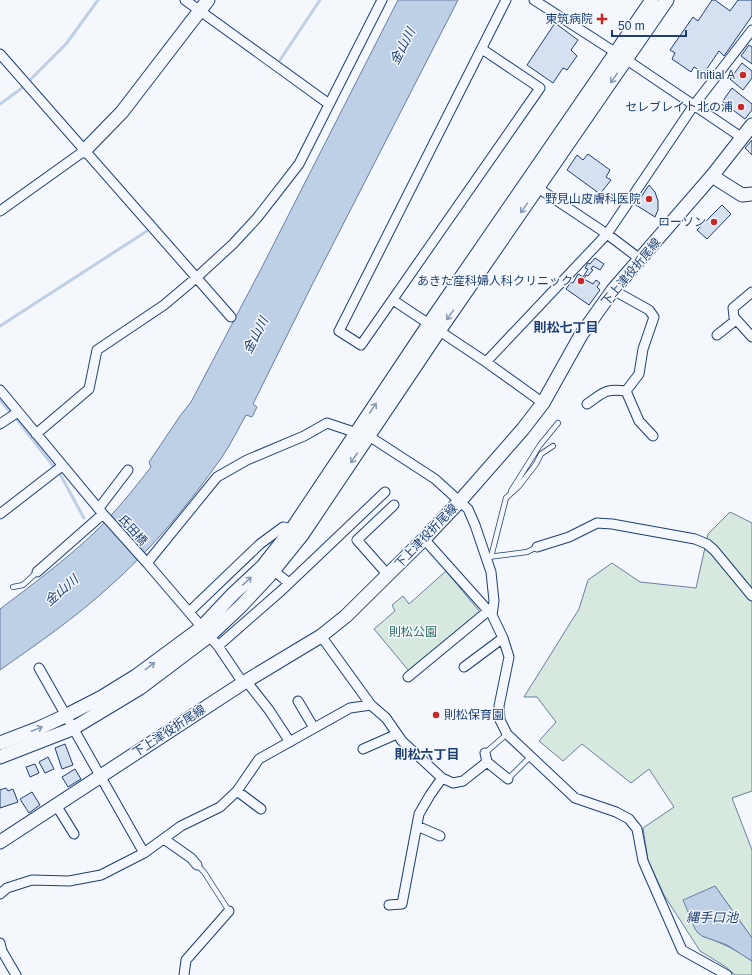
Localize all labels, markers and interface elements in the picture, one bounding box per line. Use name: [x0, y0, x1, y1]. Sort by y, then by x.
place label: 東筑病院: [545, 12, 593, 26]
scale bar: [612, 12, 686, 38]
marker: 東筑病院: [596, 13, 608, 25]
text: 50 m: [618, 19, 645, 33]
water label: 金山川: [387, 24, 419, 67]
place label: Initial A: [696, 68, 735, 82]
marker: Initial A: [738, 70, 748, 80]
one-way arrow: [610, 73, 618, 84]
place label: セレブレイト北の浦: [625, 100, 733, 114]
marker: セレブレイト北の浦: [736, 102, 746, 112]
place label: 野見山皮膚科医院: [545, 192, 641, 206]
marker: 野見山皮膚科医院: [644, 194, 654, 204]
one-way arrow: [520, 203, 528, 214]
place label: ローソン: [658, 215, 706, 229]
marker: ローソン: [709, 217, 719, 227]
street label: 下上津役折尾線: [599, 235, 663, 309]
place label: あきた産科婦人科クリニック: [417, 274, 573, 288]
marker: あきた産科婦人科クリニック: [576, 276, 586, 286]
one-way arrow: [446, 310, 454, 321]
water label: 金山川: [240, 313, 272, 356]
district label: 則松七丁目: [533, 320, 599, 335]
one-way arrow: [369, 403, 377, 414]
one-way arrow: [350, 453, 358, 464]
street label: 下上津役折尾線: [392, 501, 460, 571]
street label: 氏田橋: [116, 512, 150, 548]
water label: 金山川: [42, 571, 82, 609]
one-way arrow: [242, 576, 252, 586]
park label: 則松公園: [389, 625, 437, 639]
one-way arrow: [144, 662, 155, 670]
street label: 下上津役折尾線: [130, 702, 208, 760]
place label: 則松保育園: [444, 708, 504, 722]
marker: 則松保育園: [431, 710, 441, 720]
one-way arrow: [30, 725, 42, 732]
district label: 則松六丁目: [394, 747, 460, 762]
water label: 縄手口池: [686, 910, 740, 925]

